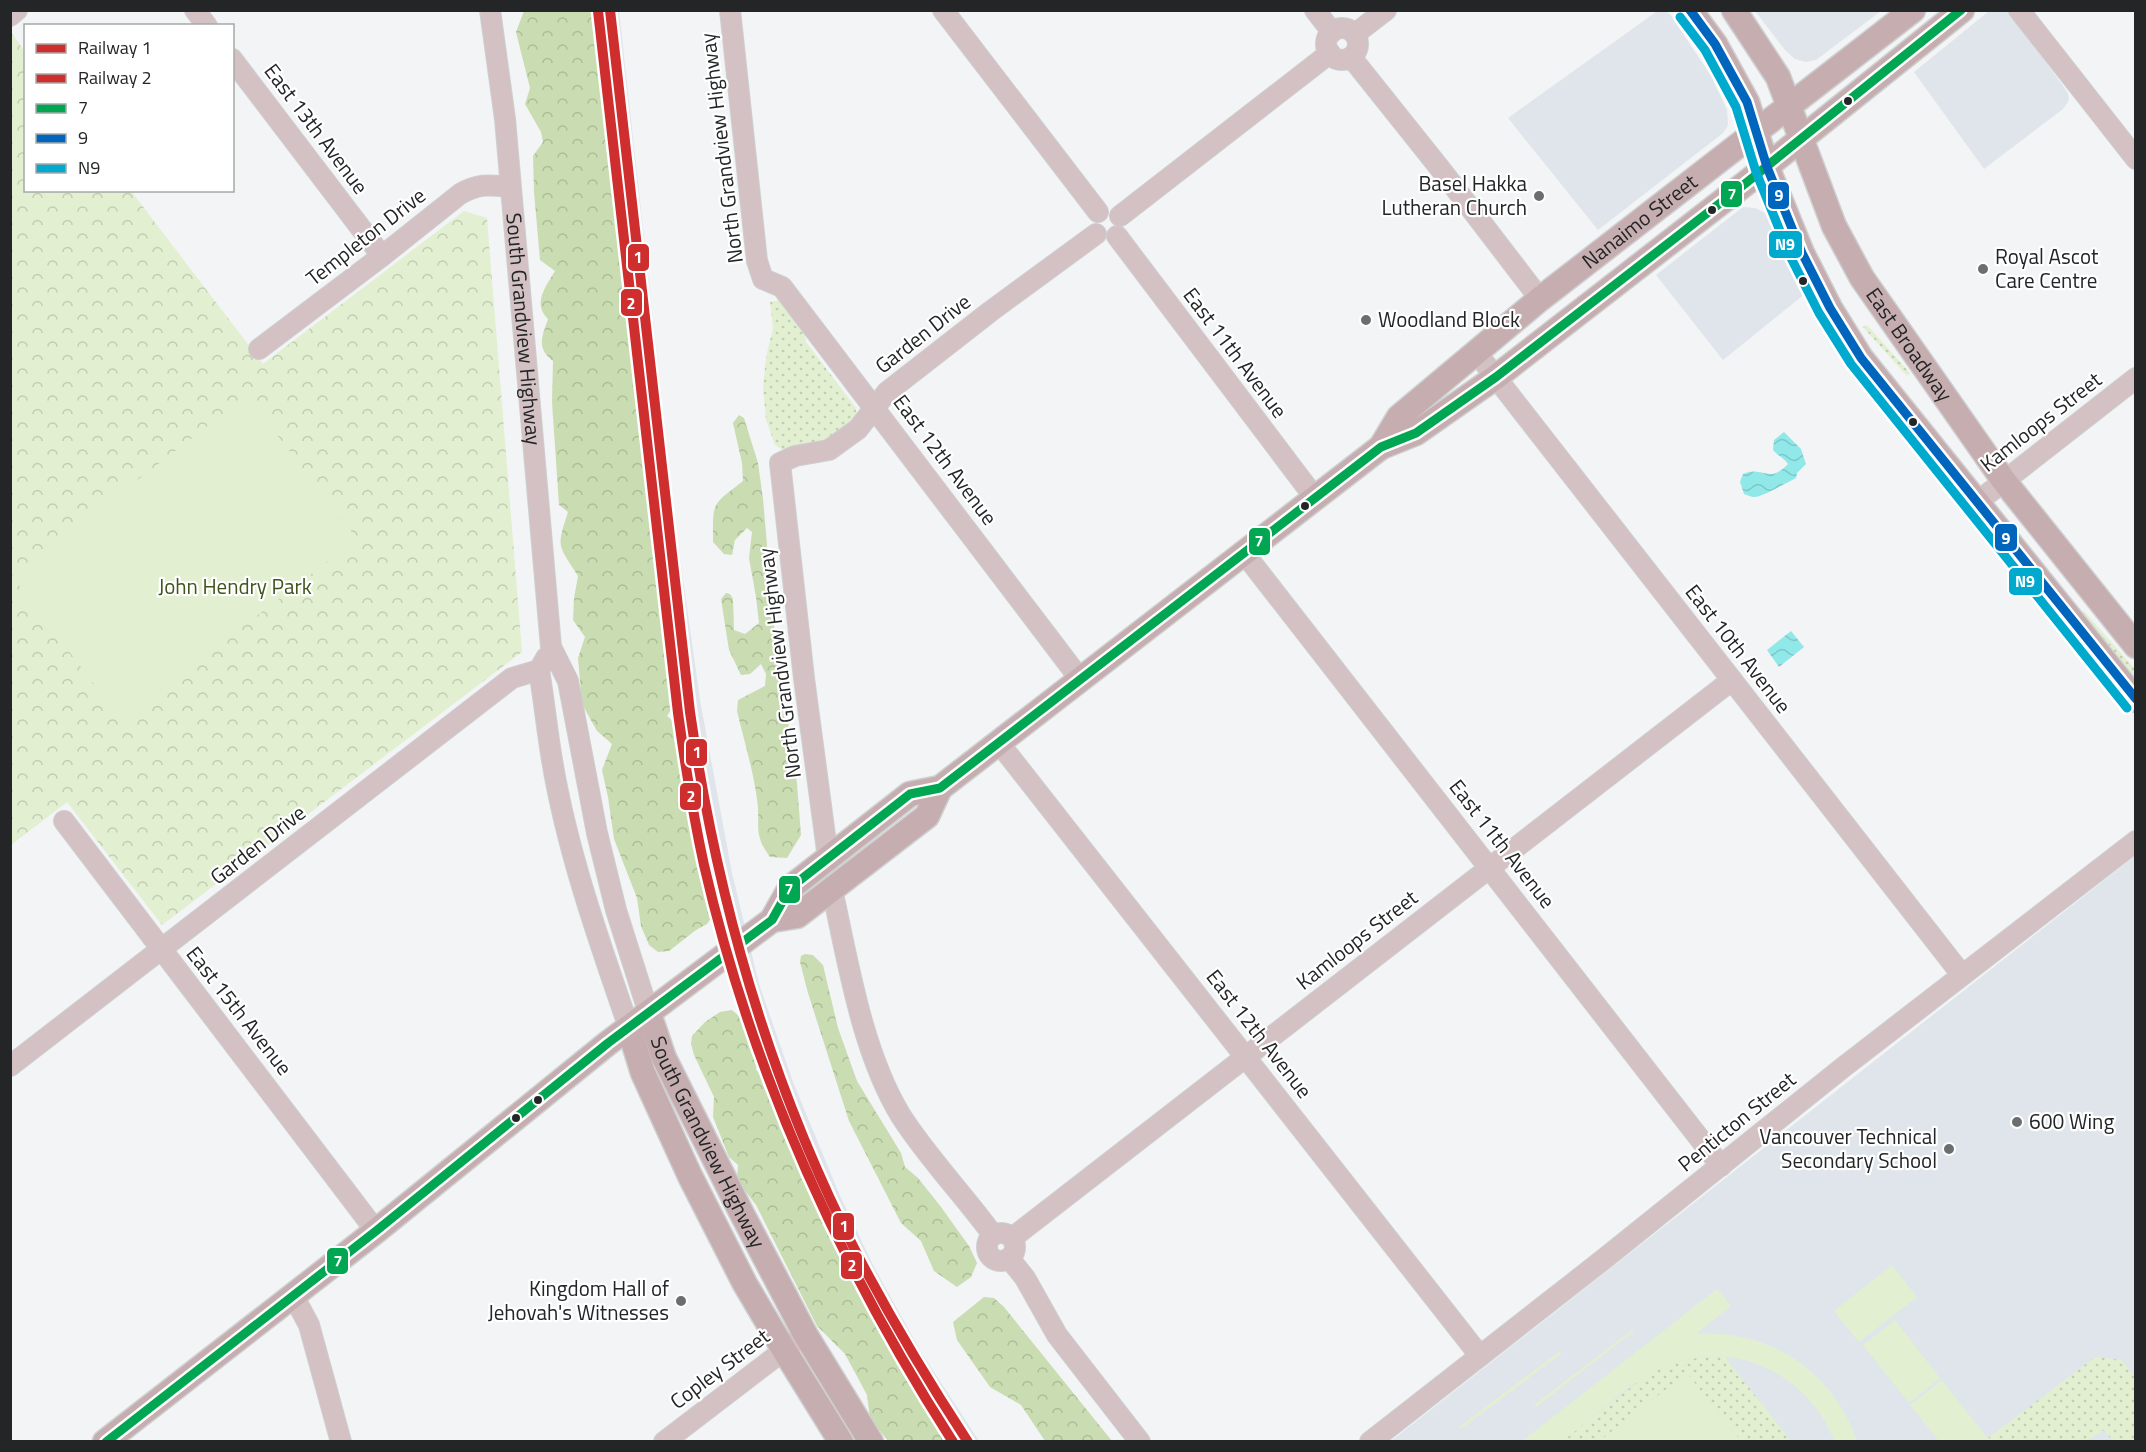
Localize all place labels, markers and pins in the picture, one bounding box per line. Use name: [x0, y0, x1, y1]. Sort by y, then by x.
unlabelled marker: [1842, 95, 1854, 107]
place label: Basel Hakka Lutheran Church: [1382, 167, 1527, 223]
marker: Basel Hakka Lutheran Church: [1532, 189, 1546, 203]
unlabelled marker: [1706, 204, 1718, 216]
place label: Royal Ascot Care Centre: [1995, 240, 2099, 296]
marker: Royal Ascot Care Centre: [1976, 262, 1990, 276]
unlabelled marker: [1797, 275, 1809, 287]
place label: Woodland Block: [1378, 303, 1520, 335]
marker: Woodland Block: [1359, 313, 1373, 327]
unlabelled marker: [1907, 416, 1919, 428]
unlabelled marker: [1299, 500, 1311, 512]
unlabelled marker: [532, 1094, 544, 1106]
place label: 600 Wing: [2029, 1105, 2114, 1137]
unlabelled marker: [510, 1112, 522, 1124]
marker: 600 Wing: [2010, 1115, 2024, 1129]
place label: Vancouver Technical Secondary School: [1759, 1120, 1937, 1176]
marker: Vancouver Technical Secondary School: [1942, 1142, 1956, 1156]
place label: Kingdom Hall of Jehovah's Witnesses: [488, 1272, 669, 1328]
marker: Kingdom Hall of Jehovah's Witnesses: [674, 1294, 688, 1308]

